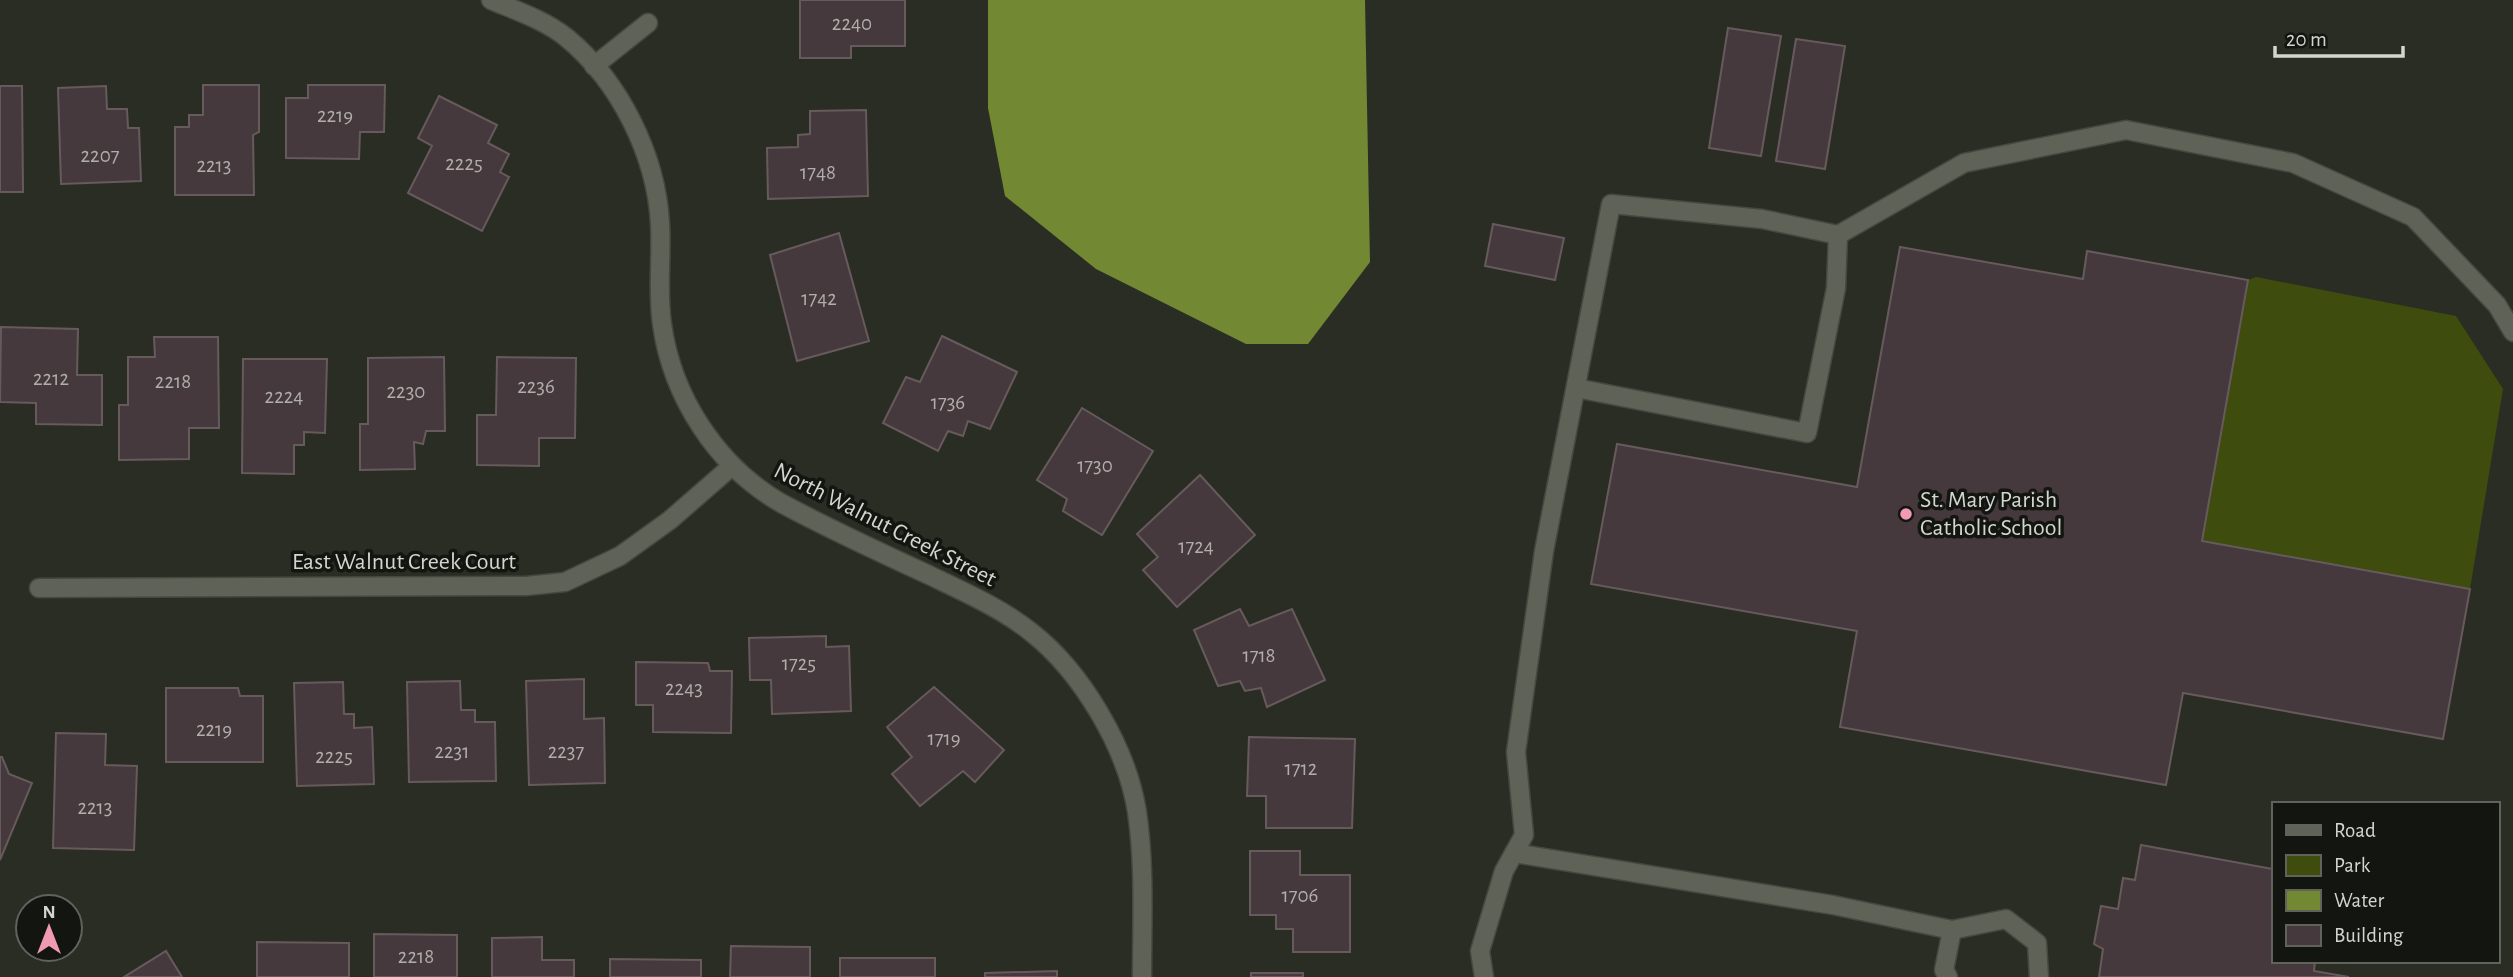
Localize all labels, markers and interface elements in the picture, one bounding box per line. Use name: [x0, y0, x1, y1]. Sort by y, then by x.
house number: 2240: [832, 13, 872, 34]
scale bar: [2275, 14, 2403, 58]
text: 20 m: [2286, 29, 2327, 50]
house number: 2219: [317, 105, 353, 126]
house number: 2207: [81, 145, 120, 166]
house number: 2225: [445, 153, 483, 174]
house number: 2213: [197, 155, 232, 176]
house number: 1748: [800, 162, 836, 183]
house number: 1742: [801, 288, 837, 309]
house number: 2212: [33, 368, 69, 389]
house number: 2218: [155, 371, 191, 392]
house number: 2236: [517, 376, 555, 397]
house number: 2230: [387, 381, 425, 402]
house number: 2224: [265, 386, 303, 407]
house number: 1736: [931, 392, 965, 413]
house number: 1730: [1077, 455, 1113, 476]
street label: North Walnut Creek Street: [770, 458, 1000, 592]
place label: St. Mary Parish Catholic School: [1920, 488, 2063, 540]
marker: St. Mary Parish Catholic School: [1898, 506, 1914, 522]
house number: 1724: [1178, 536, 1214, 557]
street label: East Walnut Creek Court: [292, 550, 516, 574]
house number: 1718: [1242, 645, 1276, 666]
house number: 1725: [782, 653, 816, 674]
house number: 2243: [665, 678, 703, 699]
house number: 2219: [196, 719, 232, 740]
house number: 1719: [927, 728, 961, 749]
house number: 2231: [435, 741, 470, 762]
house number: 2237: [548, 741, 584, 762]
house number: 2225: [315, 746, 353, 767]
house number: 1712: [1285, 758, 1317, 779]
house number: 2213: [78, 797, 113, 818]
legend: [2272, 802, 2499, 963]
text: Road: [2334, 820, 2376, 841]
text: Park: [2334, 855, 2371, 876]
house number: 1706: [1282, 885, 1318, 906]
text: Water: [2334, 890, 2384, 911]
north arrow: [14, 893, 84, 963]
text: N: [42, 903, 56, 922]
text: Building: [2334, 925, 2404, 946]
house number: 2218: [398, 946, 434, 967]

